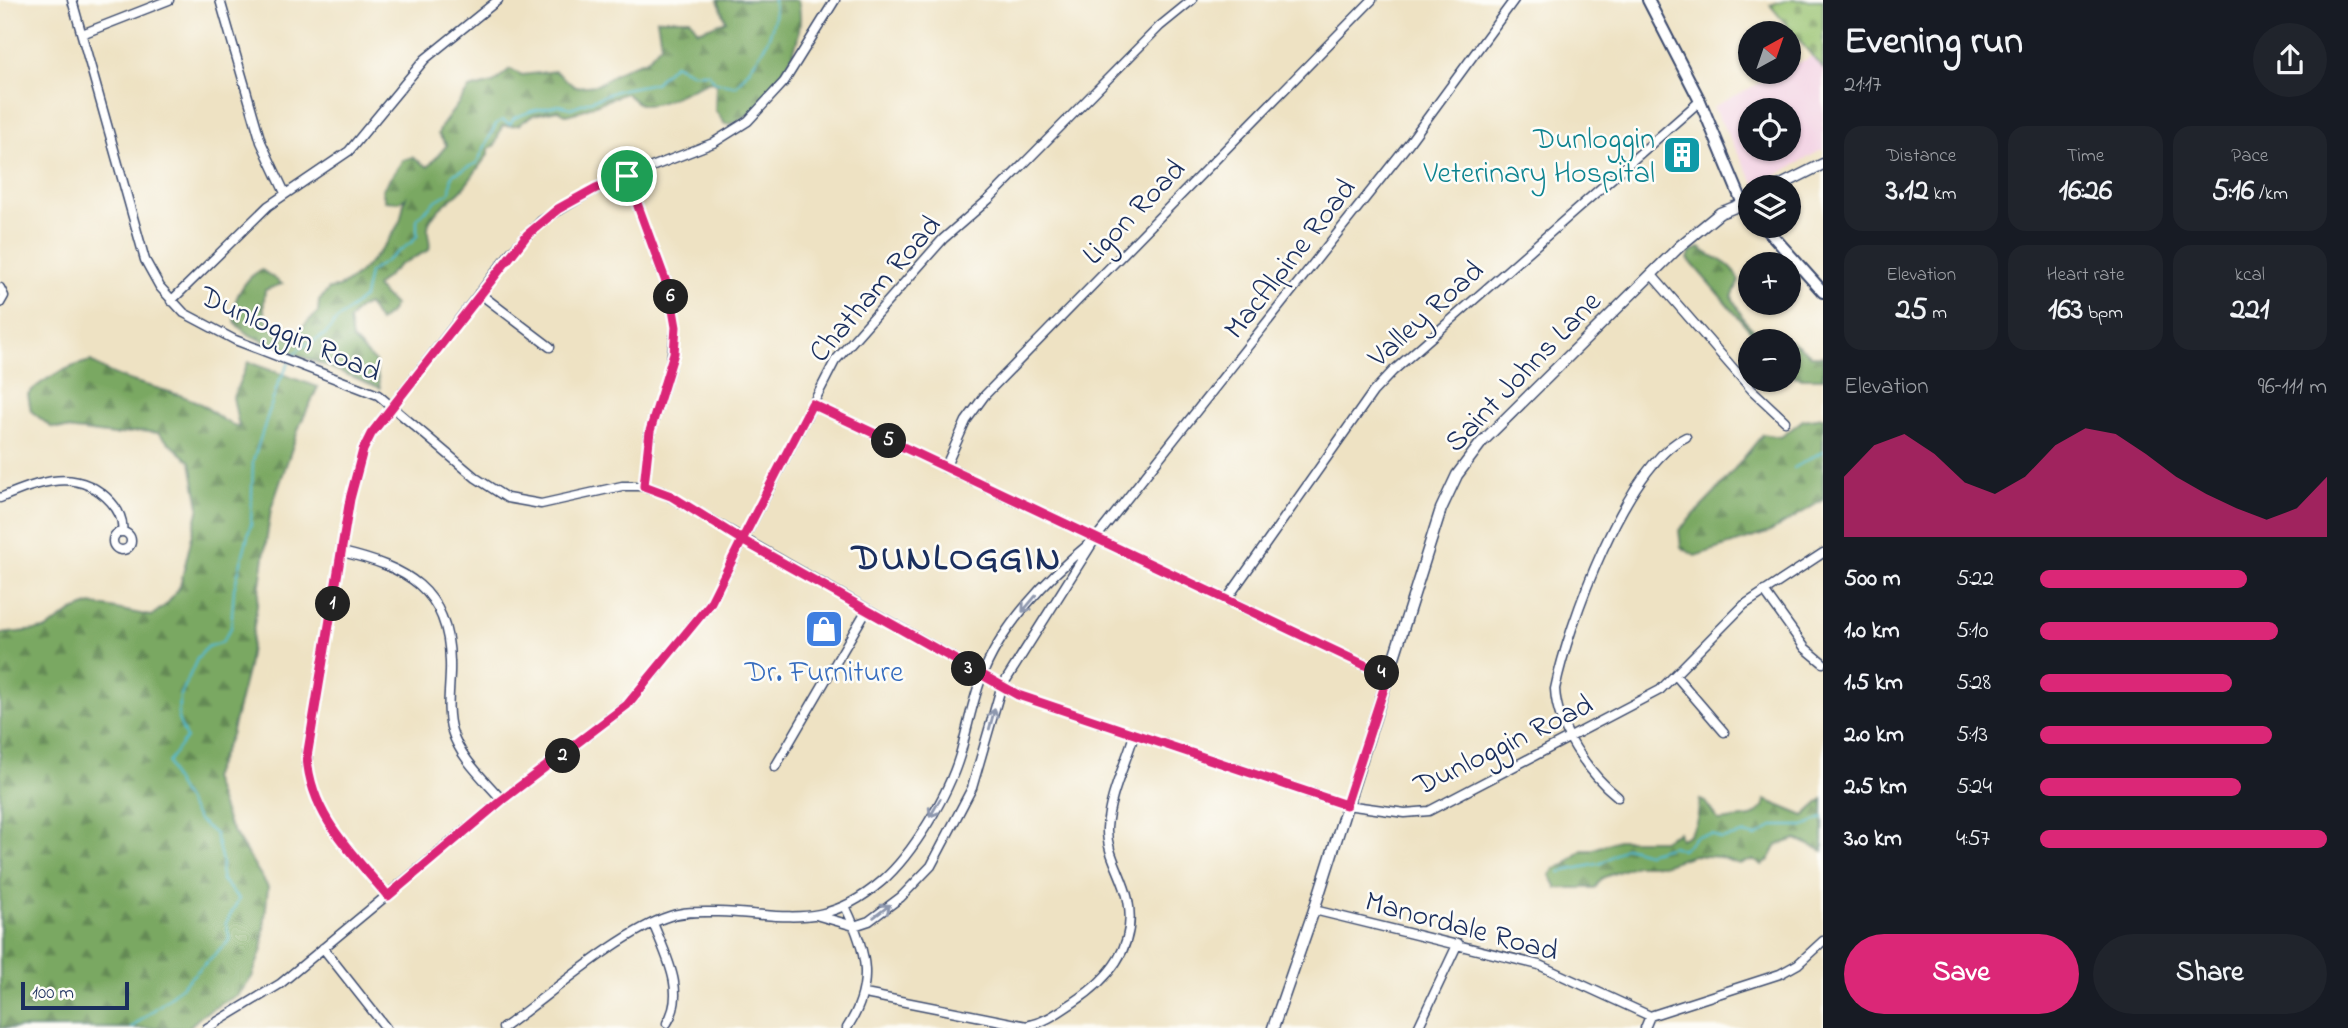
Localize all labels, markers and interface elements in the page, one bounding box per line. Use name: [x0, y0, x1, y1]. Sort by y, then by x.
text: Evening run: [1844, 15, 2023, 71]
north arrow: [1738, 21, 1801, 84]
map controls: [1738, 21, 1801, 392]
button: share: [2253, 23, 2327, 97]
text: 21:17: [1844, 69, 1882, 102]
button: locate: [1738, 98, 1801, 161]
place label: Dunloggin Veterinary Hospital: [1422, 119, 1655, 197]
building icon: Dunloggin Veterinary Hospital: [1661, 134, 1703, 176]
text: Distance: [1886, 143, 1956, 170]
text: Time: [2067, 143, 2104, 170]
text: Pace: [2231, 143, 2268, 170]
pin: [597, 146, 657, 206]
street label: Ligon Road: [1073, 150, 1197, 276]
icon: arrive: [608, 157, 646, 195]
street label: MacAlpine Road: [1214, 170, 1368, 350]
text: 3.12: [1886, 170, 1929, 214]
text: 16:26: [2059, 170, 2112, 214]
text: 5:16: [2212, 170, 2254, 214]
button: layers: [1738, 175, 1801, 238]
text: km: [1929, 181, 1957, 208]
text: /km: [2254, 181, 2288, 208]
street label: Chatham Road: [799, 206, 953, 374]
street label: Valley Road: [1358, 251, 1495, 380]
button: +: [1738, 252, 1801, 315]
text: Elevation: [1886, 262, 1956, 289]
text: Heart rate: [2047, 262, 2124, 289]
text: kcal: [2235, 262, 2265, 289]
street label: Dunloggin Road: [191, 276, 388, 395]
pin: 6: [654, 280, 688, 314]
street label: Saint Johns Lane: [1435, 282, 1613, 464]
text: 6: [666, 283, 675, 310]
text: 25: [1895, 289, 1927, 333]
text: 163: [2048, 289, 2083, 333]
text: 221: [2230, 289, 2270, 333]
text: m: [1927, 300, 1947, 327]
text: bpm: [2083, 300, 2123, 327]
button: −: [1738, 329, 1801, 392]
text: Elevation: [1844, 371, 1929, 404]
text: 96–111 m: [2258, 371, 2327, 404]
pin: 5: [872, 424, 906, 458]
text: 5: [883, 427, 894, 454]
district label: DUNLOGGIN: [850, 533, 1062, 587]
text: 500 m: [1844, 563, 1901, 596]
text: 5:22: [1956, 563, 1994, 596]
pin: 1: [316, 586, 350, 622]
text: 1: [329, 590, 336, 617]
one-way arrow: [1021, 595, 1037, 613]
shop icon: Dr. Furniture: [803, 608, 845, 650]
text: 1.0 km: [1844, 615, 1900, 648]
text: 5:10: [1956, 615, 1988, 648]
place label: Dr. Furniture: [744, 652, 904, 696]
pin: 3: [951, 652, 986, 686]
text: 3: [965, 655, 972, 682]
pin: 4: [1364, 656, 1400, 690]
text: 4: [1378, 659, 1385, 686]
text: 1.5 km: [1844, 667, 1903, 700]
text: 5:28: [1956, 667, 1991, 700]
street label: Dunloggin Road: [1406, 684, 1601, 810]
one-way arrow: [986, 708, 999, 731]
text: 2.0 km: [1844, 719, 1904, 752]
text: 5:13: [1956, 719, 1988, 752]
pin: 2: [546, 738, 580, 774]
text: 2: [558, 742, 567, 769]
text: 2.5 km: [1844, 771, 1907, 804]
text: 5:24: [1956, 771, 1992, 804]
one-way arrow: [928, 798, 942, 818]
text: 3.0 km: [1844, 823, 1902, 856]
text: 4:57: [1956, 823, 1990, 856]
street label: Manordale Road: [1360, 881, 1563, 975]
one-way arrow: [872, 904, 890, 919]
button: Save: [1844, 934, 2079, 1014]
button: Share: [2093, 934, 2327, 1014]
scale bar: [21, 979, 130, 1011]
text: 100 m: [32, 980, 74, 1007]

